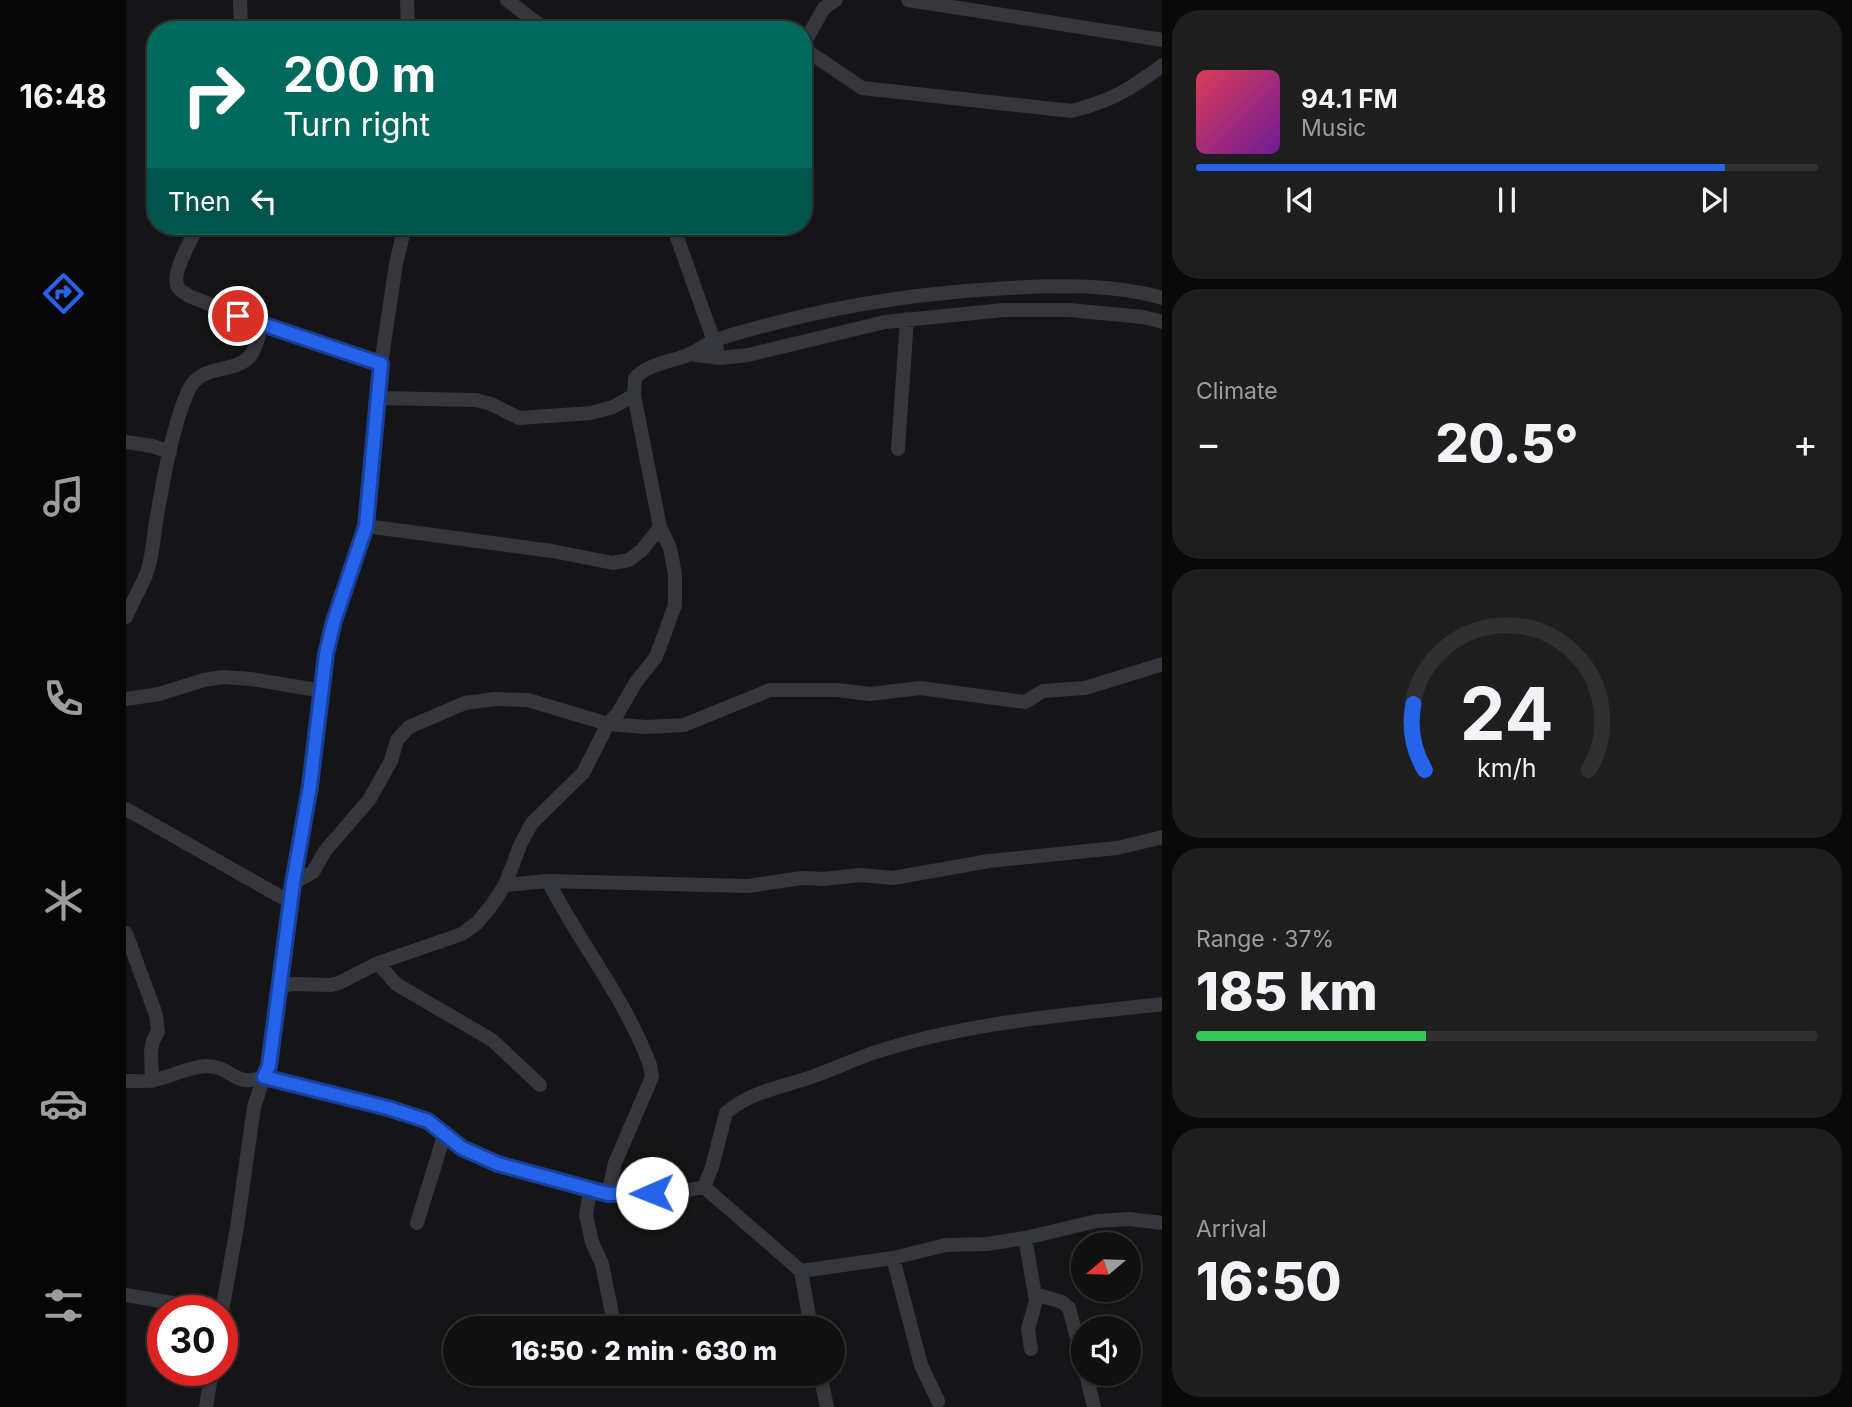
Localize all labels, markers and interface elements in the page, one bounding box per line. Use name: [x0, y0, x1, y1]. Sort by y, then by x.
text: 200 m: [283, 45, 436, 104]
icon: right: [168, 49, 259, 140]
text: 16:48: [19, 77, 107, 116]
text: 94.1 FM: [1301, 83, 1398, 114]
text: Turn right: [283, 105, 430, 144]
text: Music: [1301, 114, 1366, 142]
icon: previous: [1281, 181, 1319, 219]
icon: pause: [1488, 181, 1526, 219]
icon: next: [1695, 181, 1733, 219]
icon: left: [245, 182, 283, 220]
text: Then: [168, 186, 231, 217]
icon: directions: [39, 269, 88, 318]
pin: [208, 286, 268, 346]
icon: arrive: [219, 297, 257, 335]
text: Climate: [1196, 377, 1278, 405]
text: 20.5°: [1435, 412, 1579, 475]
text: −: [1196, 420, 1221, 466]
text: +: [1793, 420, 1818, 466]
icon: music: [39, 472, 88, 521]
text: 24: [1460, 669, 1554, 758]
icon: phone: [39, 674, 88, 723]
text: km/h: [1477, 752, 1537, 782]
icon: climate: [39, 876, 88, 925]
text: Range · 37%: [1196, 925, 1334, 953]
text: 185 km: [1196, 960, 1378, 1023]
icon: car: [39, 1079, 88, 1128]
position arrow: [615, 1156, 689, 1230]
text: Arrival: [1196, 1215, 1267, 1243]
north arrow: [1071, 1232, 1141, 1302]
map controls: [1071, 1232, 1141, 1386]
text: 16:50: [1196, 1250, 1342, 1313]
icon: filters: [39, 1281, 88, 1330]
speed limit sign: 30: [147, 1295, 238, 1386]
button: sound: [1071, 1316, 1141, 1386]
text: 16:50 · 2 min · 630 m: [511, 1335, 777, 1366]

